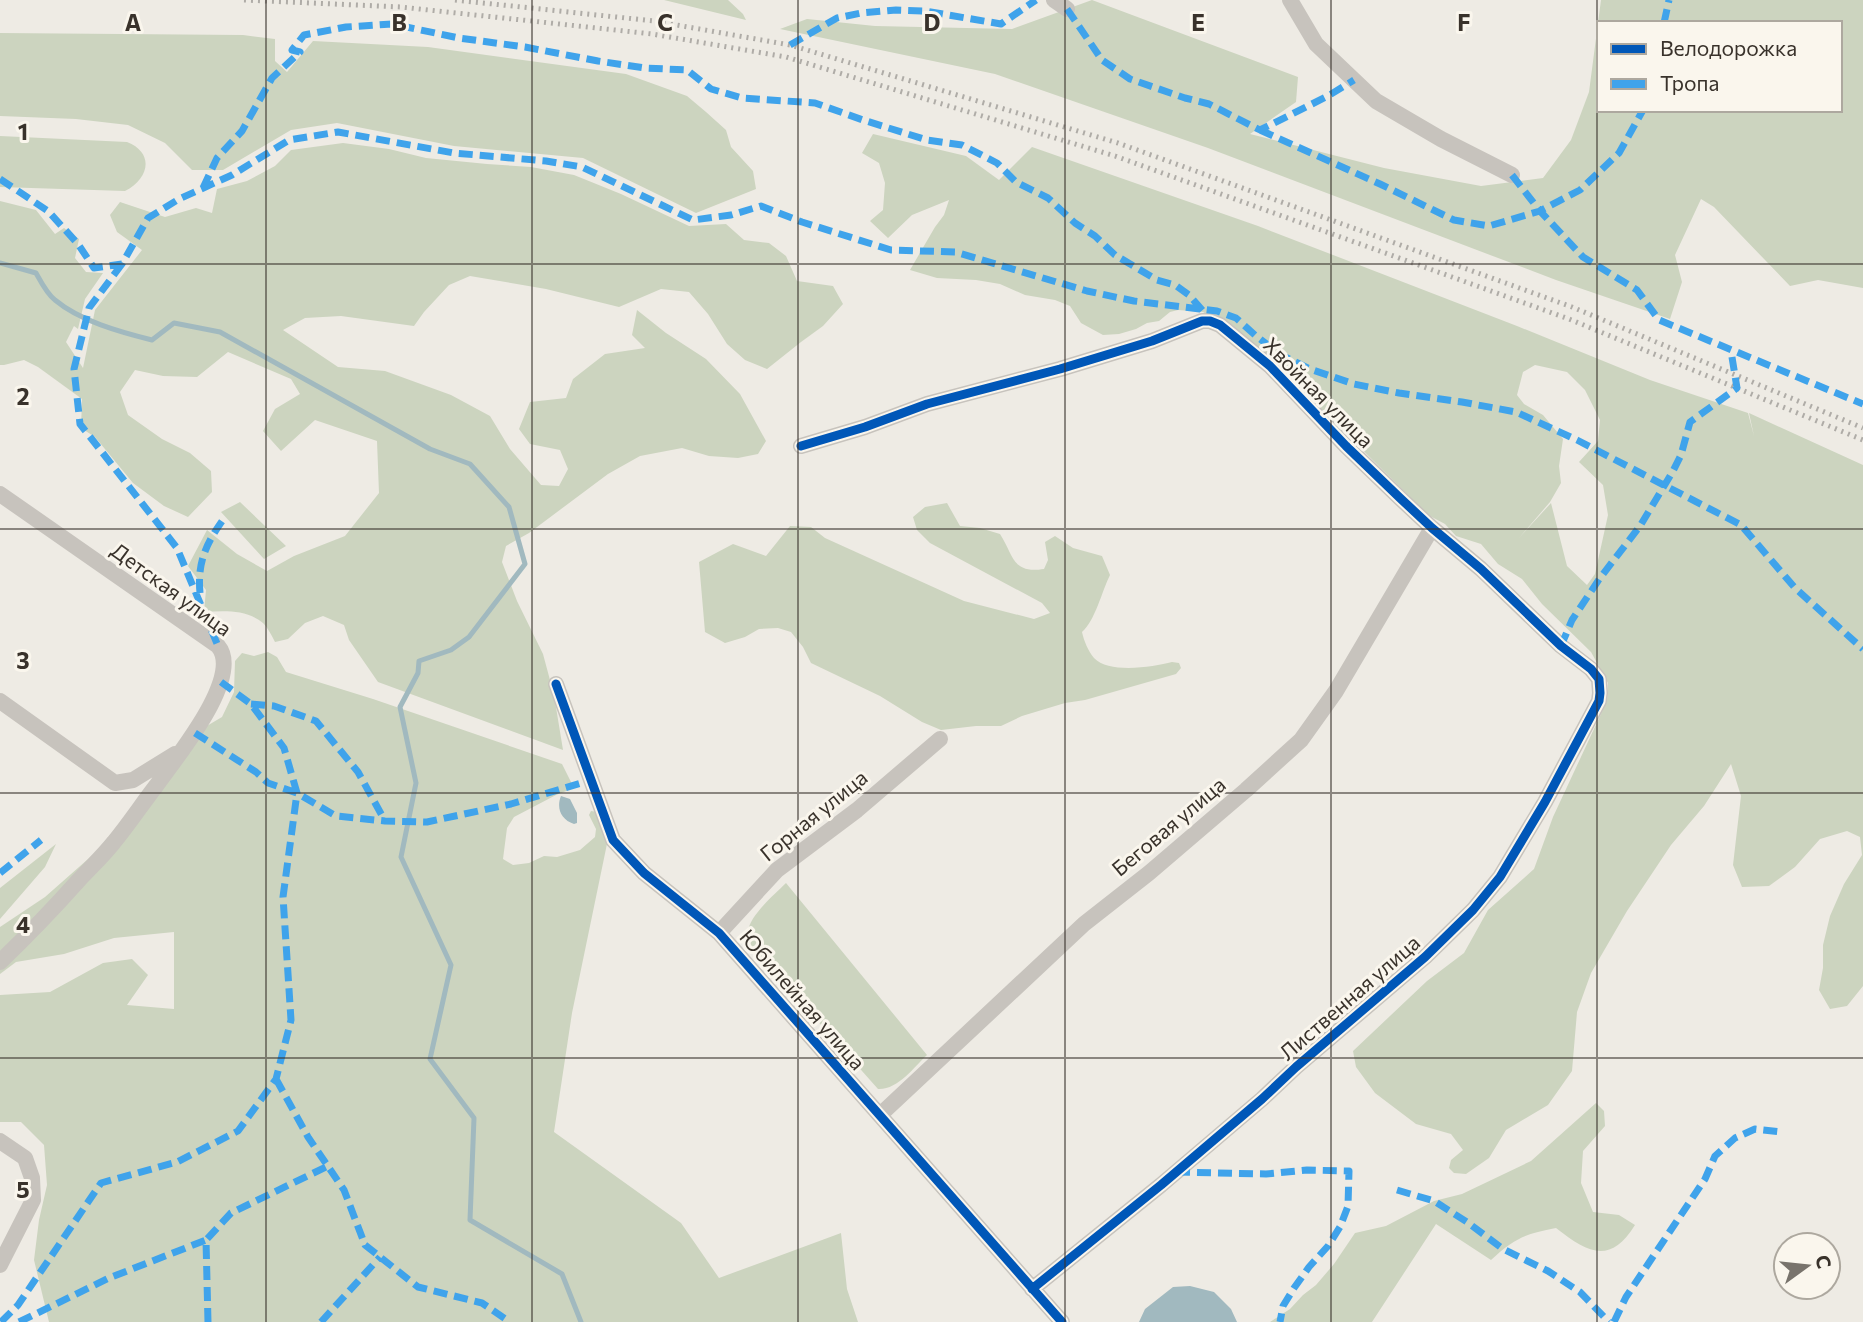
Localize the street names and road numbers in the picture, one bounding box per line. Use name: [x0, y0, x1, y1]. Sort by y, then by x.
street label: Хвойная улица: [1259, 332, 1379, 452]
street label: Детская улица: [107, 537, 237, 641]
street label: Горная улица: [755, 764, 872, 866]
street label: Беговая улица: [1106, 771, 1230, 881]
street label: Юбилейная улица: [735, 924, 871, 1074]
street label: Лиственная улица: [1274, 929, 1424, 1065]

